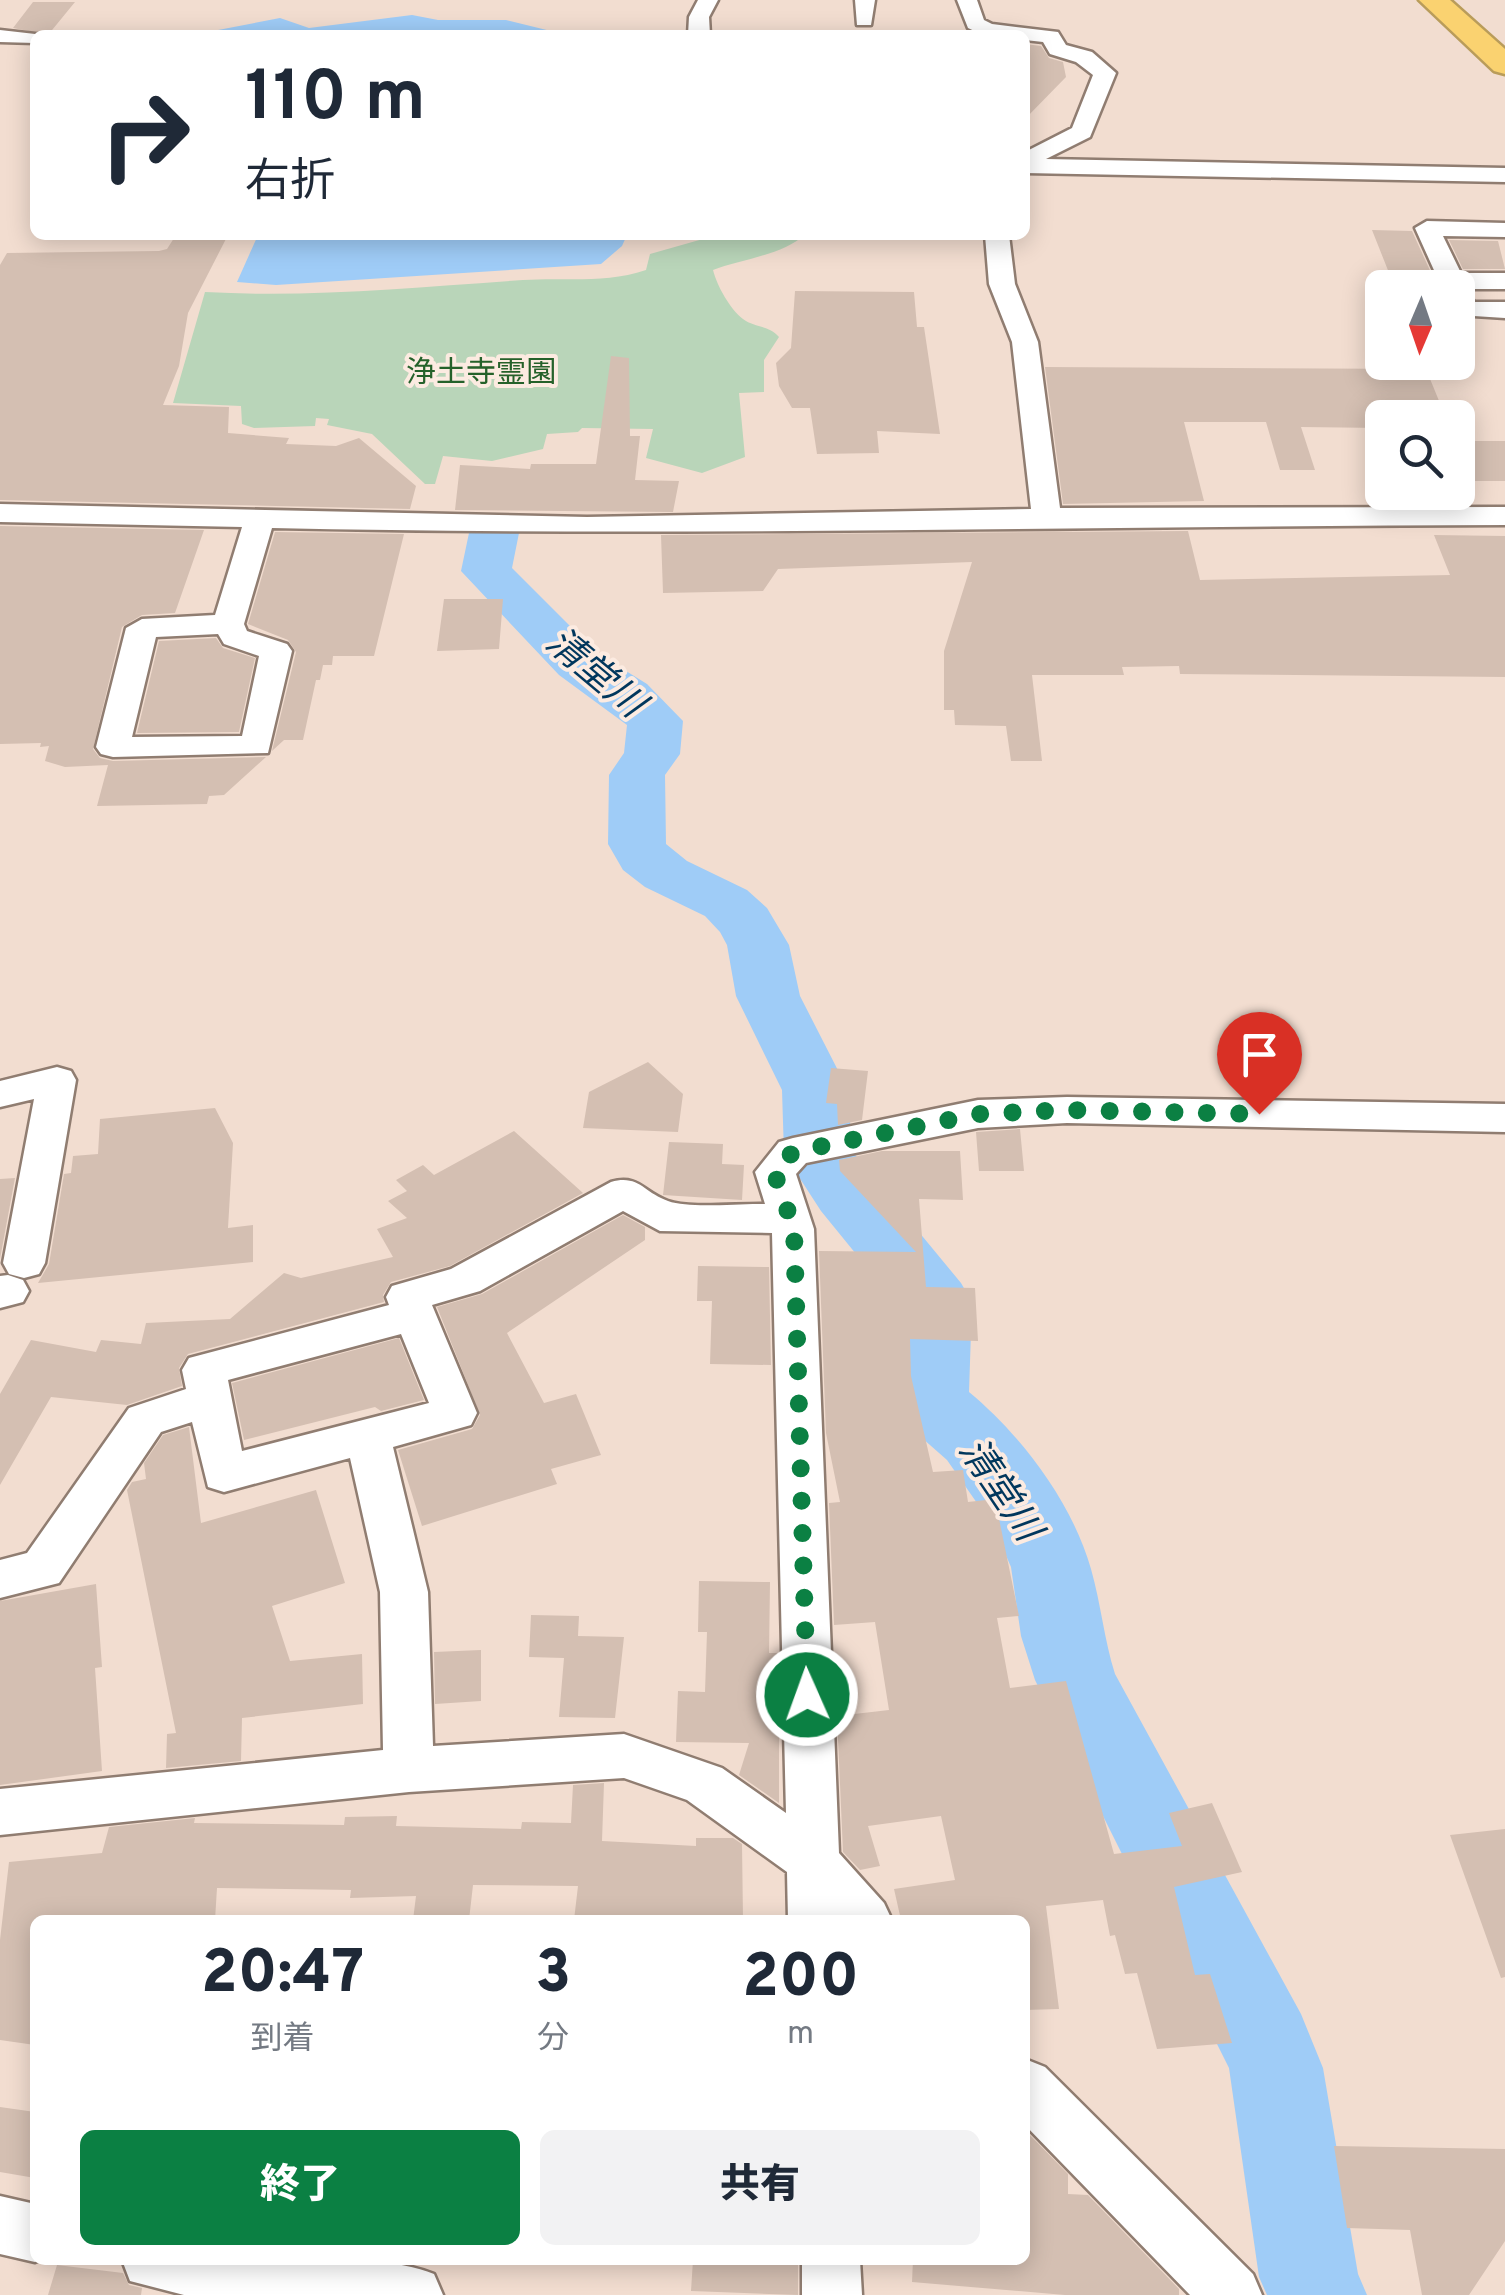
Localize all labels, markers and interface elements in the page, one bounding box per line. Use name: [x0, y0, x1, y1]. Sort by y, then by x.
text: 110 m: [245, 56, 426, 145]
icon: right: [80, 70, 210, 200]
text: 右折: [245, 155, 335, 212]
north arrow: [1365, 270, 1475, 380]
map controls: [1365, 270, 1475, 510]
park label: 浄土寺霊園: [406, 356, 556, 393]
button: search: [1365, 400, 1475, 510]
water label: 清堂川: [534, 619, 656, 733]
pin: [1217, 1012, 1302, 1115]
icon: arrive: [1232, 1027, 1287, 1082]
water label: 清堂川: [946, 1430, 1053, 1555]
position arrow: [755, 1643, 859, 1747]
text: 20:47: [201, 1938, 364, 2014]
text: 3: [535, 1938, 571, 2014]
text: 200: [742, 1942, 859, 2018]
text: m: [787, 2015, 814, 2055]
text: 到着: [251, 2020, 315, 2060]
text: 分: [537, 2020, 569, 2060]
button: 終了: [80, 2130, 520, 2245]
button: 共有: [540, 2130, 980, 2245]

